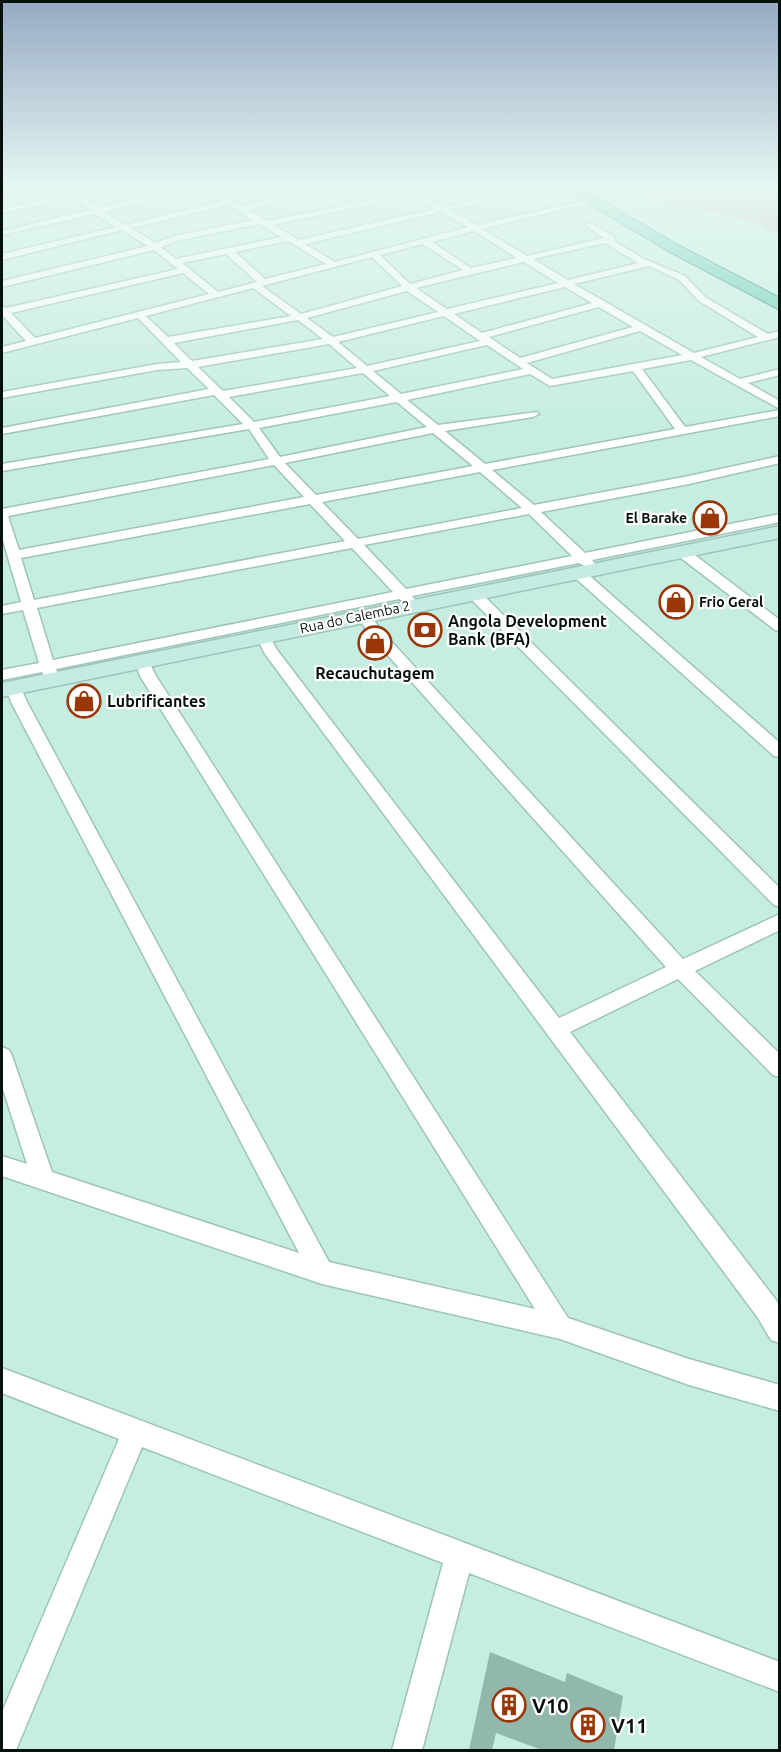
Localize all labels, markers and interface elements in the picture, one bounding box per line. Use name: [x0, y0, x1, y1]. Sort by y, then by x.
shop icon: El Barake: [692, 500, 728, 536]
place label: El Barake: [625, 510, 687, 526]
shop icon: Frio Geral: [658, 584, 694, 620]
place label: Frio Geral: [699, 594, 763, 610]
street label: Rua do Calemba 2: [298, 597, 412, 637]
bank icon: Angola Development Bank (BFA): [407, 612, 443, 648]
place label: Angola Development Bank (BFA): [448, 612, 607, 649]
shop icon: Recauchutagem: [357, 625, 393, 661]
place label: Recauchutagem: [315, 664, 435, 682]
shop icon: Lubrificantes: [66, 683, 102, 719]
place label: Lubrificantes: [107, 692, 206, 710]
building icon: V10: [491, 1687, 527, 1723]
place label: V10: [532, 1694, 569, 1717]
building icon: V11: [570, 1707, 606, 1743]
place label: V11: [611, 1714, 648, 1737]

